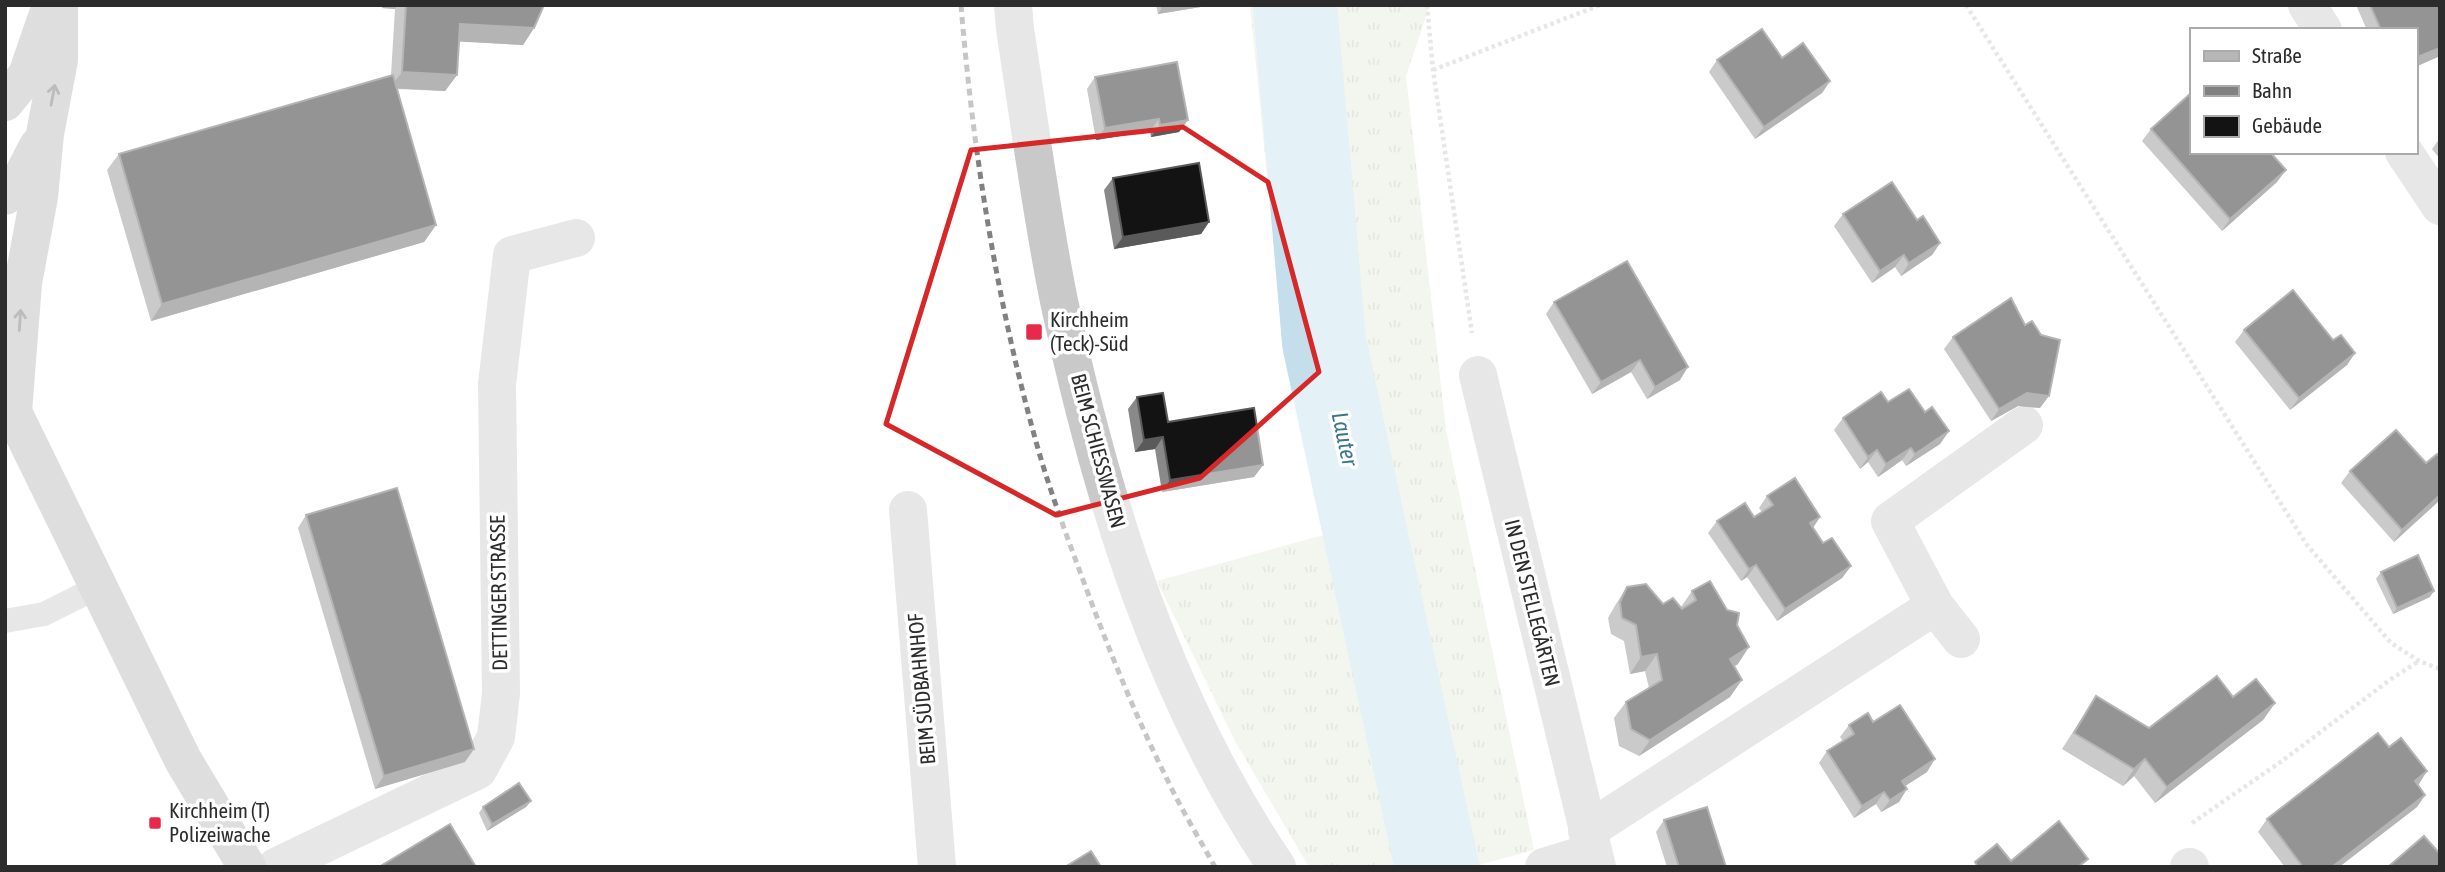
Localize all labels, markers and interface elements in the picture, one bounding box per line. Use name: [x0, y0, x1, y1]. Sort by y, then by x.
legend: [2190, 28, 2417, 154]
text: Straße: [2252, 43, 2302, 67]
text: Bahn: [2252, 78, 2292, 102]
one-way arrow: [46, 84, 60, 107]
text: Gebäude: [2252, 113, 2322, 137]
place label: Kirchheim (Teck)-Süd: [1050, 307, 1129, 355]
one-way arrow: [14, 309, 27, 331]
marker: Kirchheim (Teck)-Süd: [1024, 322, 1044, 342]
street label: BEIM SCHIESSWASEN: [1067, 371, 1131, 531]
water label: Lauter: [1327, 410, 1364, 469]
street label: DETTINGER STRASSE: [485, 515, 511, 671]
street label: IN DEN STELLEGÄRTEN: [1501, 517, 1565, 689]
street label: BEIM SÜDBAHNHOF: [902, 612, 940, 766]
place label: Kirchheim (T) Polizeiwache: [169, 798, 271, 846]
marker: Kirchheim (T) Polizeiwache: [147, 815, 163, 831]

